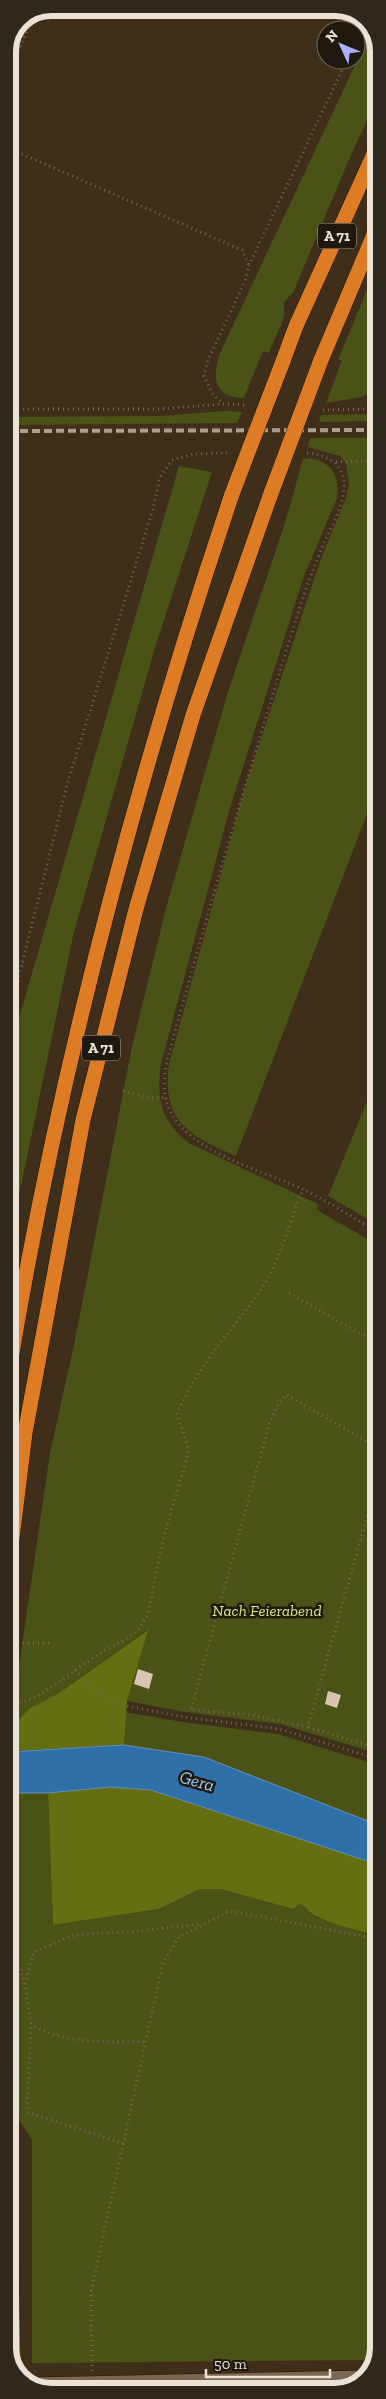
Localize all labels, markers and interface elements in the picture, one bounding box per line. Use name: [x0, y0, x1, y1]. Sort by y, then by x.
north arrow: [316, 20, 366, 70]
text: N: [322, 26, 342, 46]
road number: A 71: [318, 224, 356, 248]
road number: A 71: [82, 1036, 120, 1060]
park label: Nach Feierabend: [212, 1601, 322, 1620]
water label: Gera: [177, 1766, 217, 1796]
scale bar: [206, 2346, 330, 2378]
text: 50 m: [214, 2355, 247, 2373]

